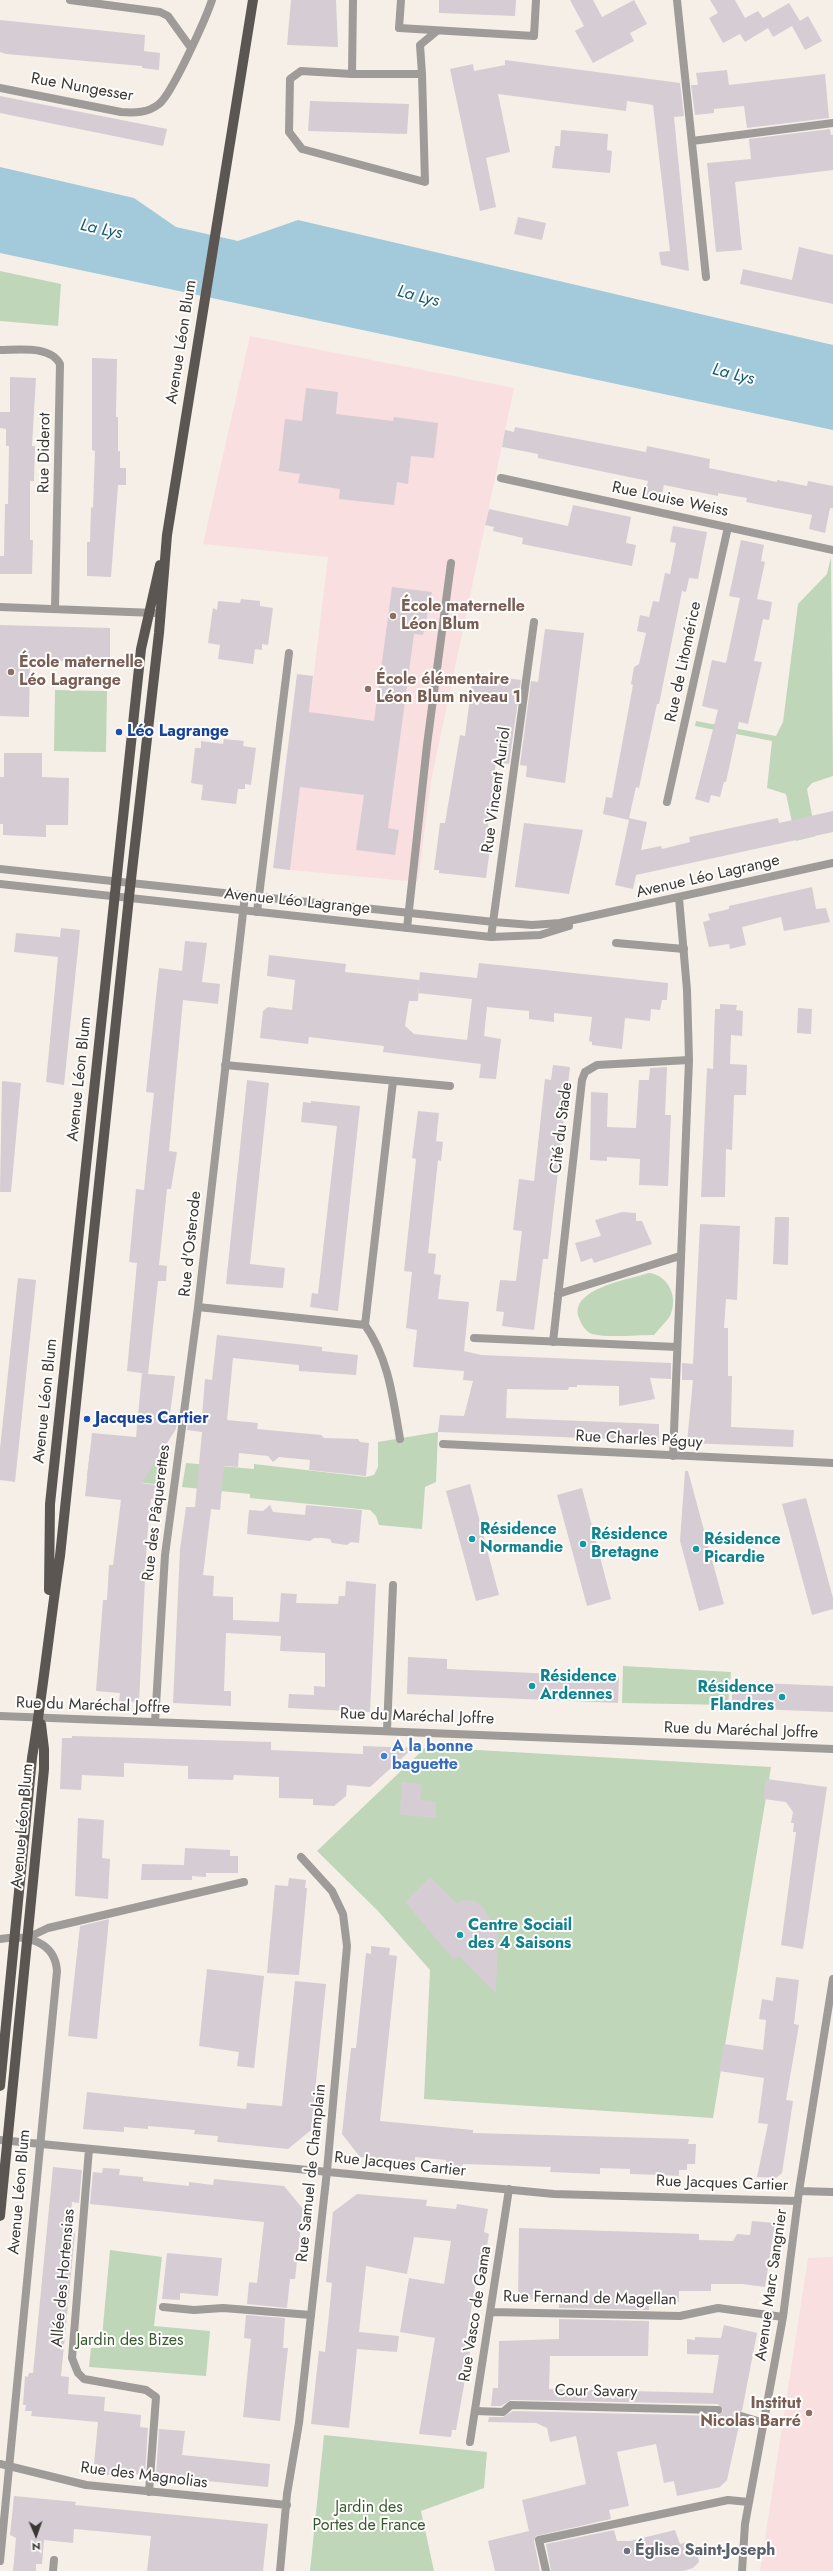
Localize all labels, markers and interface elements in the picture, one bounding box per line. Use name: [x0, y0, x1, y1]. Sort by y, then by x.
street label: Rue Nungesser: [29, 70, 135, 106]
water label: La Lys: [78, 216, 124, 244]
street label: Avenue Léon Blum: [163, 279, 201, 405]
water label: La Lys: [395, 282, 441, 312]
water label: La Lys: [710, 360, 756, 390]
street label: Rue Diderot: [35, 413, 55, 493]
street label: Rue Louise Weiss: [610, 478, 730, 522]
place label: École maternelle Léon Blum: [401, 597, 525, 635]
street label: Rue de Litomérice: [662, 600, 706, 724]
marker: École maternelle Léon Blum: [388, 611, 398, 621]
place label: École maternelle Léo Lagrange: [19, 653, 143, 691]
marker: École maternelle Léo Lagrange: [6, 667, 16, 677]
place label: École élémentaire Léon Blum niveau 1: [376, 670, 521, 708]
marker: École élémentaire Léon Blum niveau 1: [363, 684, 373, 694]
place label: Léo Lagrange: [127, 722, 229, 742]
street label: Rue Vincent Auriol: [479, 726, 515, 854]
marker: Léo Lagrange: [114, 727, 124, 737]
street label: Avenue Léo Lagrange: [634, 851, 782, 903]
street label: Avenue Léo Lagrange: [223, 885, 371, 919]
street label: Avenue Léon Blum: [64, 1016, 96, 1142]
street label: Cité du Stade: [547, 1081, 577, 1175]
street label: Rue d'Osterode: [176, 1190, 206, 1298]
street label: Avenue Léon Blum: [30, 1338, 62, 1464]
place label: Jacques Cartier: [95, 1409, 209, 1429]
marker: Jacques Cartier: [82, 1414, 92, 1424]
street label: Rue Charles Péguy: [575, 1427, 703, 1453]
street label: Rue des Pâquerettes: [139, 1444, 175, 1582]
place label: Résidence Normandie: [480, 1520, 563, 1558]
place label: Résidence Bretagne: [591, 1525, 668, 1563]
place label: Résidence Picardie: [704, 1530, 781, 1568]
marker: Résidence Normandie: [467, 1534, 477, 1544]
marker: Résidence Bretagne: [578, 1539, 588, 1549]
marker: Résidence Picardie: [691, 1544, 701, 1554]
place label: Résidence Ardennes: [540, 1667, 617, 1705]
place label: Résidence Flandres: [697, 1678, 774, 1716]
marker: Résidence Ardennes: [527, 1681, 537, 1691]
marker: Résidence Flandres: [777, 1692, 787, 1702]
street label: Rue du Maréchal Joffre: [16, 1694, 170, 1718]
street label: Rue du Maréchal Joffre: [340, 1705, 494, 1729]
street label: Rue du Maréchal Joffre: [664, 1719, 818, 1743]
place label: A la bonne baguette: [392, 1737, 473, 1775]
marker: A la bonne baguette: [379, 1751, 389, 1761]
street label: Avenue Léon Blum: [8, 1763, 38, 1889]
place label: Centre Sociail des 4 Saisons: [468, 1916, 572, 1954]
marker: Centre Sociail des 4 Saisons: [455, 1930, 465, 1940]
street label: Rue Samuel de Champlain: [293, 2083, 331, 2263]
street label: Avenue Léon Blum: [5, 2129, 35, 2255]
street label: Rue Jacques Cartier: [333, 2149, 467, 2181]
street label: Rue Jacques Cartier: [655, 2172, 789, 2196]
street label: Allée des Hortensias: [48, 2208, 80, 2348]
street label: Avenue Marc Sangnier: [752, 2208, 792, 2362]
street label: Rue Vasco de Gama: [456, 2245, 496, 2383]
street label: Rue Fernand de Magellan: [503, 2288, 677, 2310]
park label: Jardin des Bizes: [76, 2331, 184, 2351]
street label: Cour Savary: [555, 2382, 637, 2402]
place label: Institut Nicolas Barré: [700, 2394, 801, 2432]
marker: Institut Nicolas Barré: [804, 2408, 814, 2418]
street label: Rue des Magnolias: [79, 2459, 209, 2493]
park label: Jardin des Portes de France: [312, 2498, 426, 2536]
north arrow: [16, 2515, 56, 2555]
text: N: [32, 2539, 41, 2555]
place label: Église Saint-Joseph: [635, 2541, 775, 2561]
marker: Église Saint-Joseph: [622, 2546, 632, 2556]

